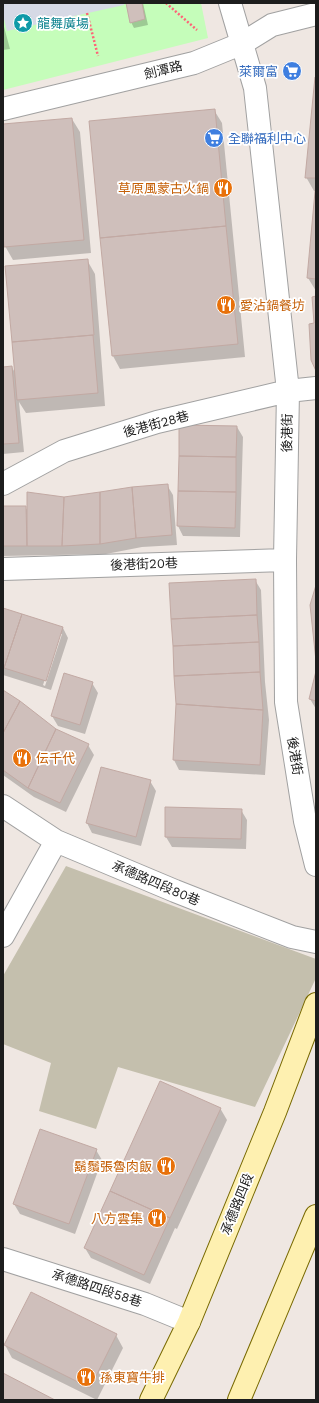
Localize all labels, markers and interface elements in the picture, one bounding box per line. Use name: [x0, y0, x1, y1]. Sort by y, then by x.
place icon: 龍舞廣場: [12, 12, 34, 34]
place label: 龍舞廣場: [37, 16, 89, 31]
street label: 劍潭路: [142, 58, 184, 82]
supermarket icon: 萊爾富: [281, 60, 303, 82]
place label: 萊爾富: [239, 64, 278, 79]
supermarket icon: 全聯福利中心: [203, 127, 225, 149]
place label: 全聯福利中心: [228, 131, 306, 146]
restaurant icon: 草原風蒙古火鍋: [212, 177, 234, 199]
place label: 草原風蒙古火鍋: [118, 181, 209, 196]
restaurant icon: 愛沾鍋餐坊: [215, 294, 237, 316]
place label: 愛沾鍋餐坊: [240, 298, 305, 313]
street label: 後港街28巷: [121, 408, 191, 440]
street label: 後港街: [279, 413, 295, 453]
street label: 後港街20巷: [110, 555, 178, 573]
street label: 後港街: [285, 736, 305, 776]
restaurant icon: 伝千代: [11, 747, 33, 769]
place label: 伝千代: [36, 751, 75, 766]
street label: 承德路四段80巷: [110, 858, 202, 908]
restaurant icon: 鬍鬚張魯肉飯: [155, 1155, 177, 1177]
place label: 鬍鬚張魯肉飯: [74, 1159, 152, 1174]
street label: 承德路四段: [218, 1171, 256, 1237]
restaurant icon: 八方雲集: [146, 1207, 168, 1229]
place label: 八方雲集: [91, 1211, 143, 1226]
street label: 承德路四段58巷: [50, 1266, 144, 1310]
restaurant icon: 孫東寶牛排: [75, 1366, 97, 1388]
place label: 孫東寶牛排: [100, 1370, 165, 1385]

